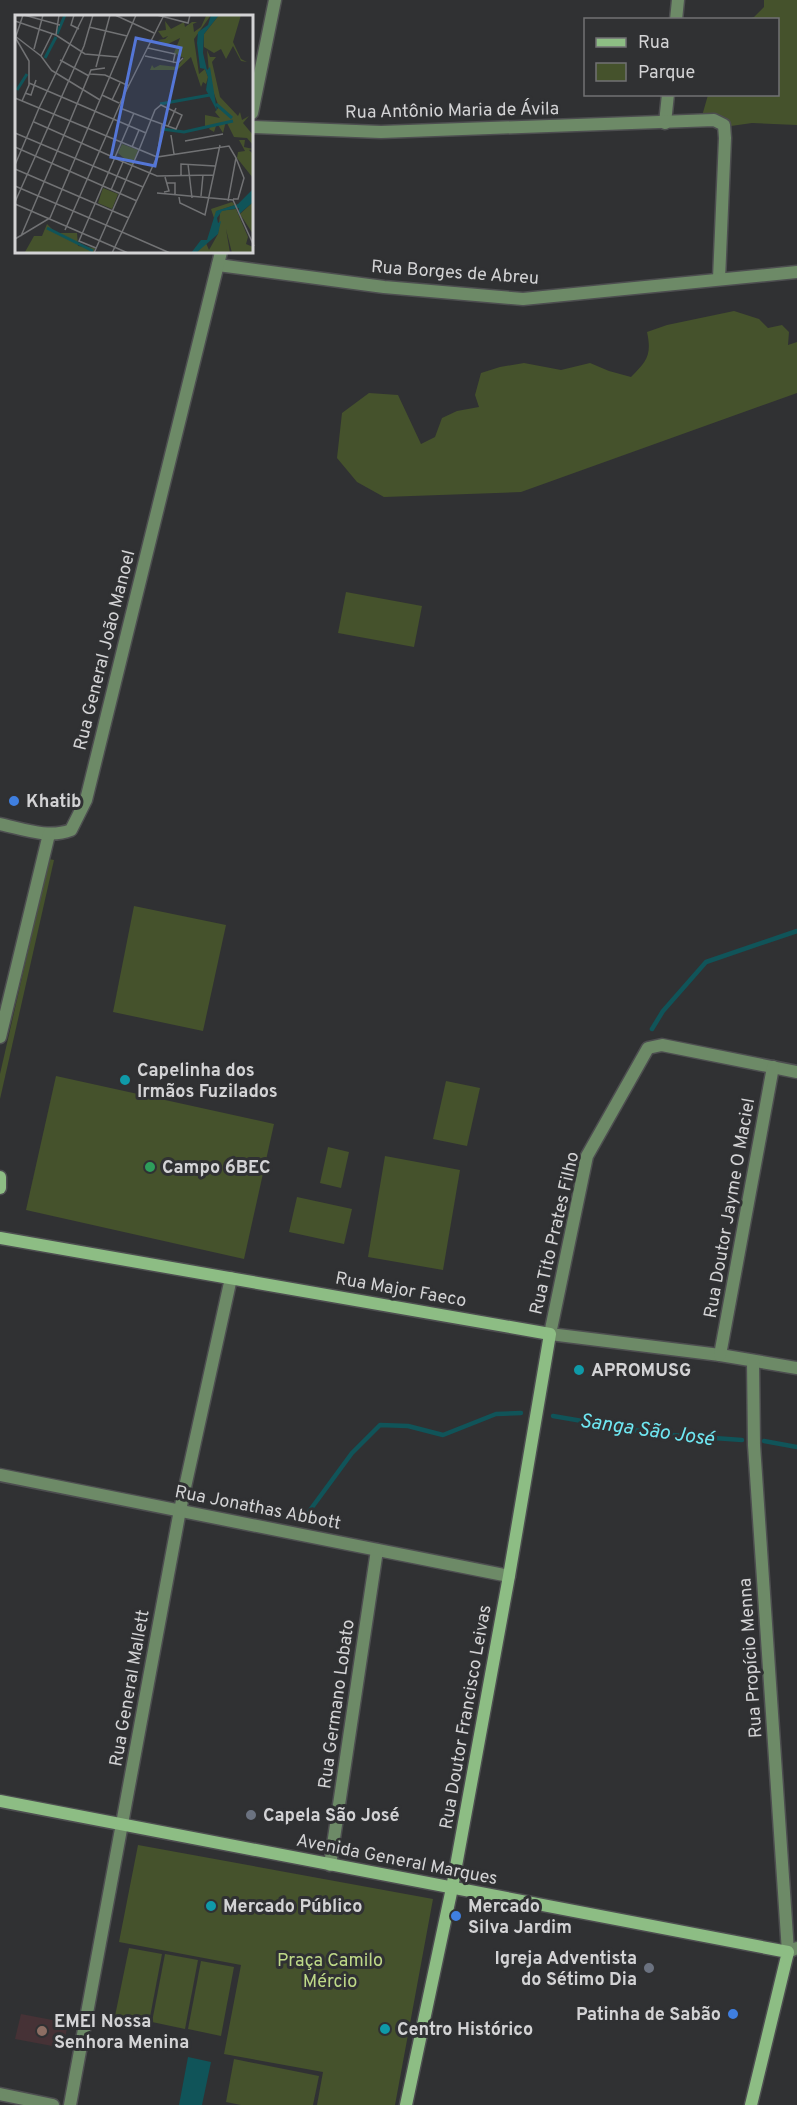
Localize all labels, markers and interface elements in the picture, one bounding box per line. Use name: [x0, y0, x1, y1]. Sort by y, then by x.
inset map: [15, 15, 254, 254]
legend: [584, 18, 779, 96]
text: Rua: [638, 32, 669, 55]
text: Parque: [638, 62, 695, 85]
street label: Rua Antônio Maria de Ávila: [345, 96, 559, 125]
street label: Rua Borges de Abreu: [370, 256, 540, 291]
street label: Rua General João Manoel: [69, 548, 141, 753]
place label: Khatib: [26, 791, 81, 814]
marker: Khatib: [7, 794, 21, 808]
place label: Capelinha dos Irmãos Fuzilados: [137, 1060, 278, 1104]
marker: Capelinha dos Irmãos Fuzilados: [118, 1073, 132, 1087]
street label: Rua Doutor Jayme O Maciel: [700, 1096, 761, 1320]
street label: Rua Tito Prates Filho: [526, 1150, 585, 1317]
place label: Campo 6BEC: [162, 1157, 270, 1180]
marker: Campo 6BEC: [143, 1160, 157, 1174]
street label: Rua Major Faeco: [333, 1268, 468, 1313]
place label: APROMUSG: [591, 1360, 691, 1383]
marker: APROMUSG: [572, 1363, 586, 1377]
water label: Sanga São José: [578, 1409, 717, 1454]
street label: Rua Jonathas Abbott: [173, 1481, 343, 1536]
street label: Rua Propício Menna: [734, 1577, 769, 1739]
street label: Rua Doutor Francisco Leivas: [435, 1603, 498, 1831]
street label: Rua General Mallett: [105, 1608, 156, 1769]
street label: Rua Germano Lobato: [314, 1618, 361, 1790]
place label: Capela São José: [263, 1805, 399, 1828]
marker: Capela São José: [244, 1808, 258, 1822]
street label: Avenida General Marques: [294, 1830, 499, 1891]
place label: Mercado Público: [223, 1896, 362, 1919]
place label: Mercado Silva Jardim: [468, 1896, 572, 1940]
marker: Mercado Público: [204, 1899, 218, 1913]
marker: Mercado Silva Jardim: [449, 1909, 463, 1923]
place label: Igreja Adventista do Sétimo Dia: [495, 1948, 637, 1992]
park label: Praça Camilo Mércio: [277, 1950, 383, 1994]
marker: Igreja Adventista do Sétimo Dia: [642, 1961, 656, 1975]
place label: Patinha de Sabão: [576, 2004, 721, 2027]
marker: Patinha de Sabão: [726, 2007, 740, 2021]
place label: EMEI Nossa Senhora Menina: [54, 2011, 189, 2055]
place label: Centro Histórico: [397, 2019, 533, 2042]
marker: Centro Histórico: [378, 2022, 392, 2036]
marker: EMEI Nossa Senhora Menina: [35, 2024, 49, 2038]

